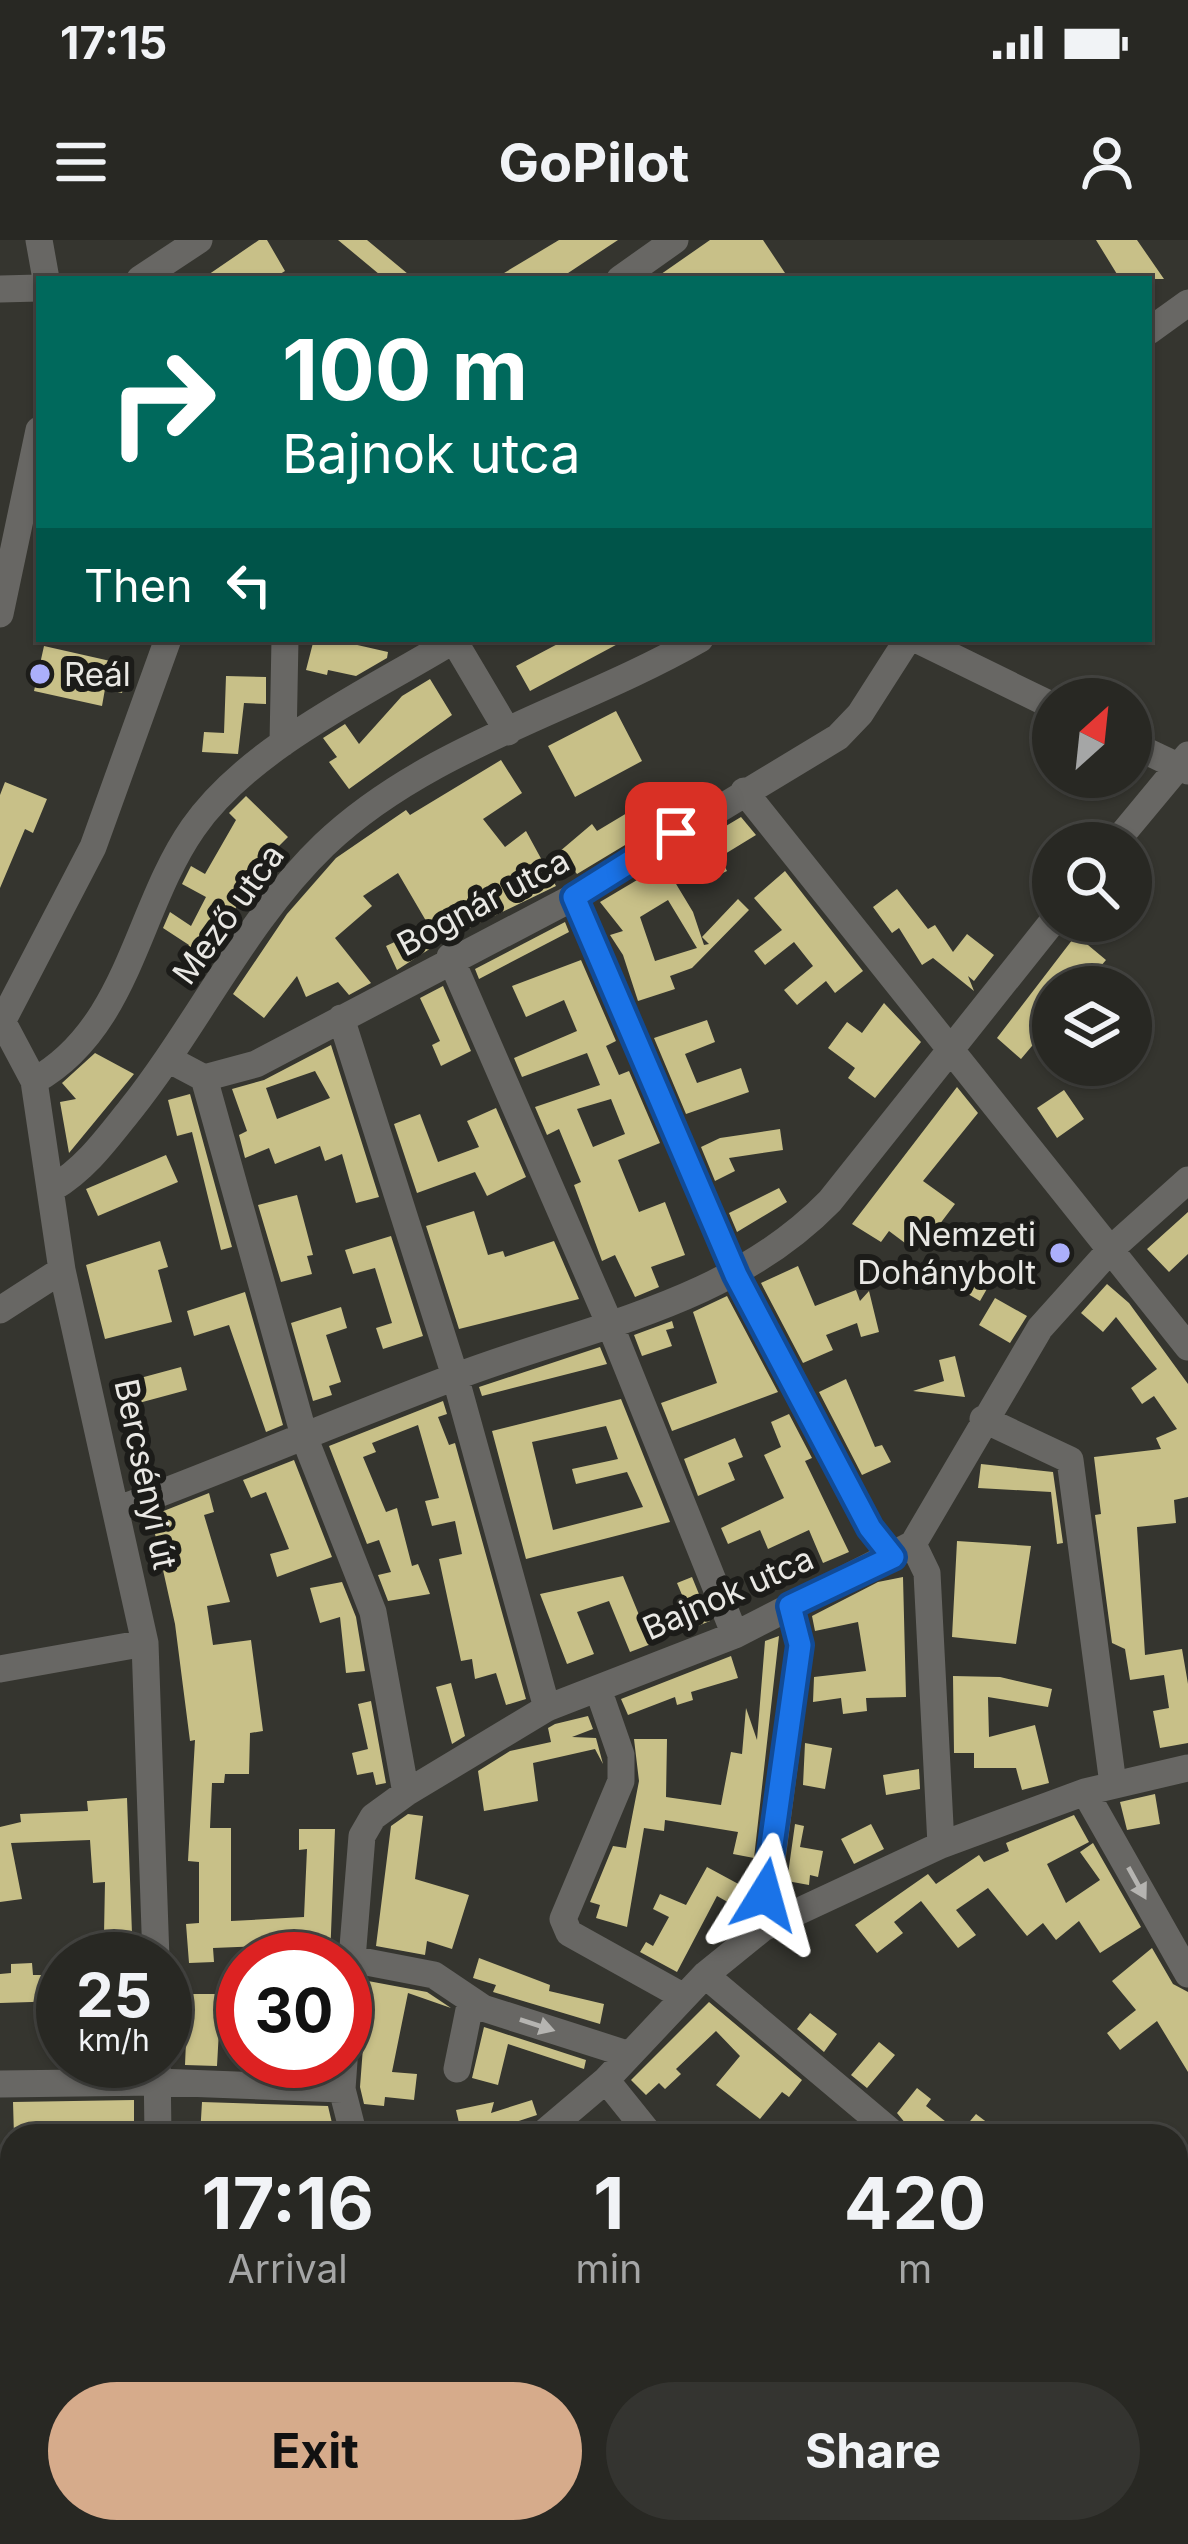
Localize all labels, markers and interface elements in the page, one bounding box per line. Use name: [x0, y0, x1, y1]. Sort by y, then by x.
text: 17:15: [60, 15, 167, 70]
icon: menu: [48, 129, 114, 195]
icon: person: [1074, 129, 1140, 195]
text: GoPilot: [499, 130, 689, 195]
text: 100 m: [282, 319, 528, 420]
icon: right: [84, 324, 240, 480]
text: Bajnok utca: [282, 421, 581, 486]
icon: left: [216, 552, 282, 618]
text: Then: [84, 558, 192, 613]
place label: Reál: [64, 654, 131, 694]
marker: Reál: [27, 661, 53, 687]
north arrow: [1032, 678, 1152, 798]
map controls: [1032, 678, 1152, 1086]
pin: [625, 782, 727, 884]
icon: arrive: [643, 800, 709, 866]
button: search: [1032, 822, 1152, 942]
street label: Mező utca: [164, 836, 292, 992]
street label: Bognár utca: [390, 840, 576, 964]
button: layers: [1032, 966, 1152, 1086]
place label: Nemzeti Dohánybolt: [857, 1214, 1036, 1292]
marker: Nemzeti Dohánybolt: [1047, 1240, 1073, 1266]
street label: Bercsényi út: [106, 1375, 186, 1573]
street label: Bajnok utca: [637, 1538, 819, 1648]
position arrow: [702, 1832, 828, 1958]
one-way arrow: [1125, 1867, 1146, 1900]
speed limit sign: 30: [216, 1932, 372, 2088]
text: 25: [76, 1959, 152, 2031]
one-way arrow: [519, 2017, 556, 2036]
text: km/h: [78, 2022, 150, 2058]
text: 17:16: [202, 2159, 374, 2246]
text: 1: [593, 2159, 624, 2246]
text: 420: [844, 2159, 986, 2246]
text: Arrival: [228, 2245, 348, 2292]
text: min: [576, 2245, 642, 2292]
text: m: [898, 2245, 932, 2292]
button: Exit: [48, 2382, 582, 2520]
button: Share: [606, 2382, 1140, 2520]

